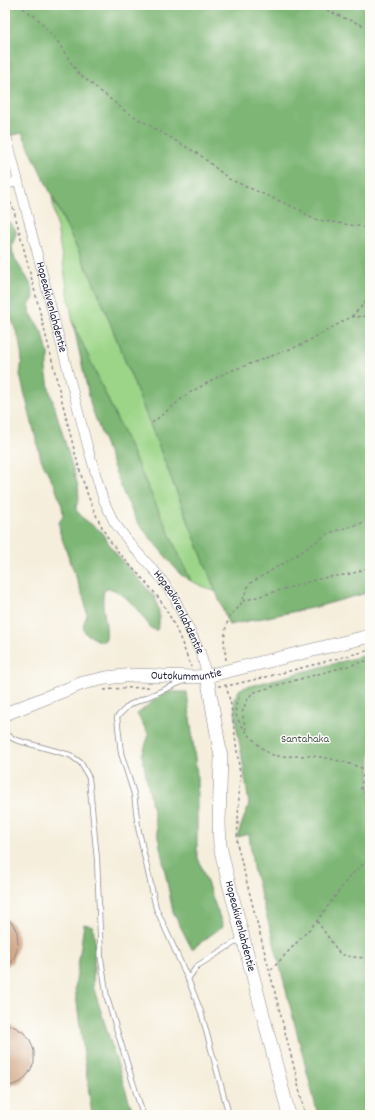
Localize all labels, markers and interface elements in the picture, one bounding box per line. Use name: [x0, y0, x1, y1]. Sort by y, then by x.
street label: Hopeakivenlahdentie: [31, 260, 71, 354]
street label: Hopeakivenlahdentie: [149, 566, 208, 657]
street label: Outokummuntie: [151, 664, 223, 686]
park label: Santahaka: [281, 731, 329, 748]
street label: Hopeakivenlahdentie: [220, 879, 260, 974]

